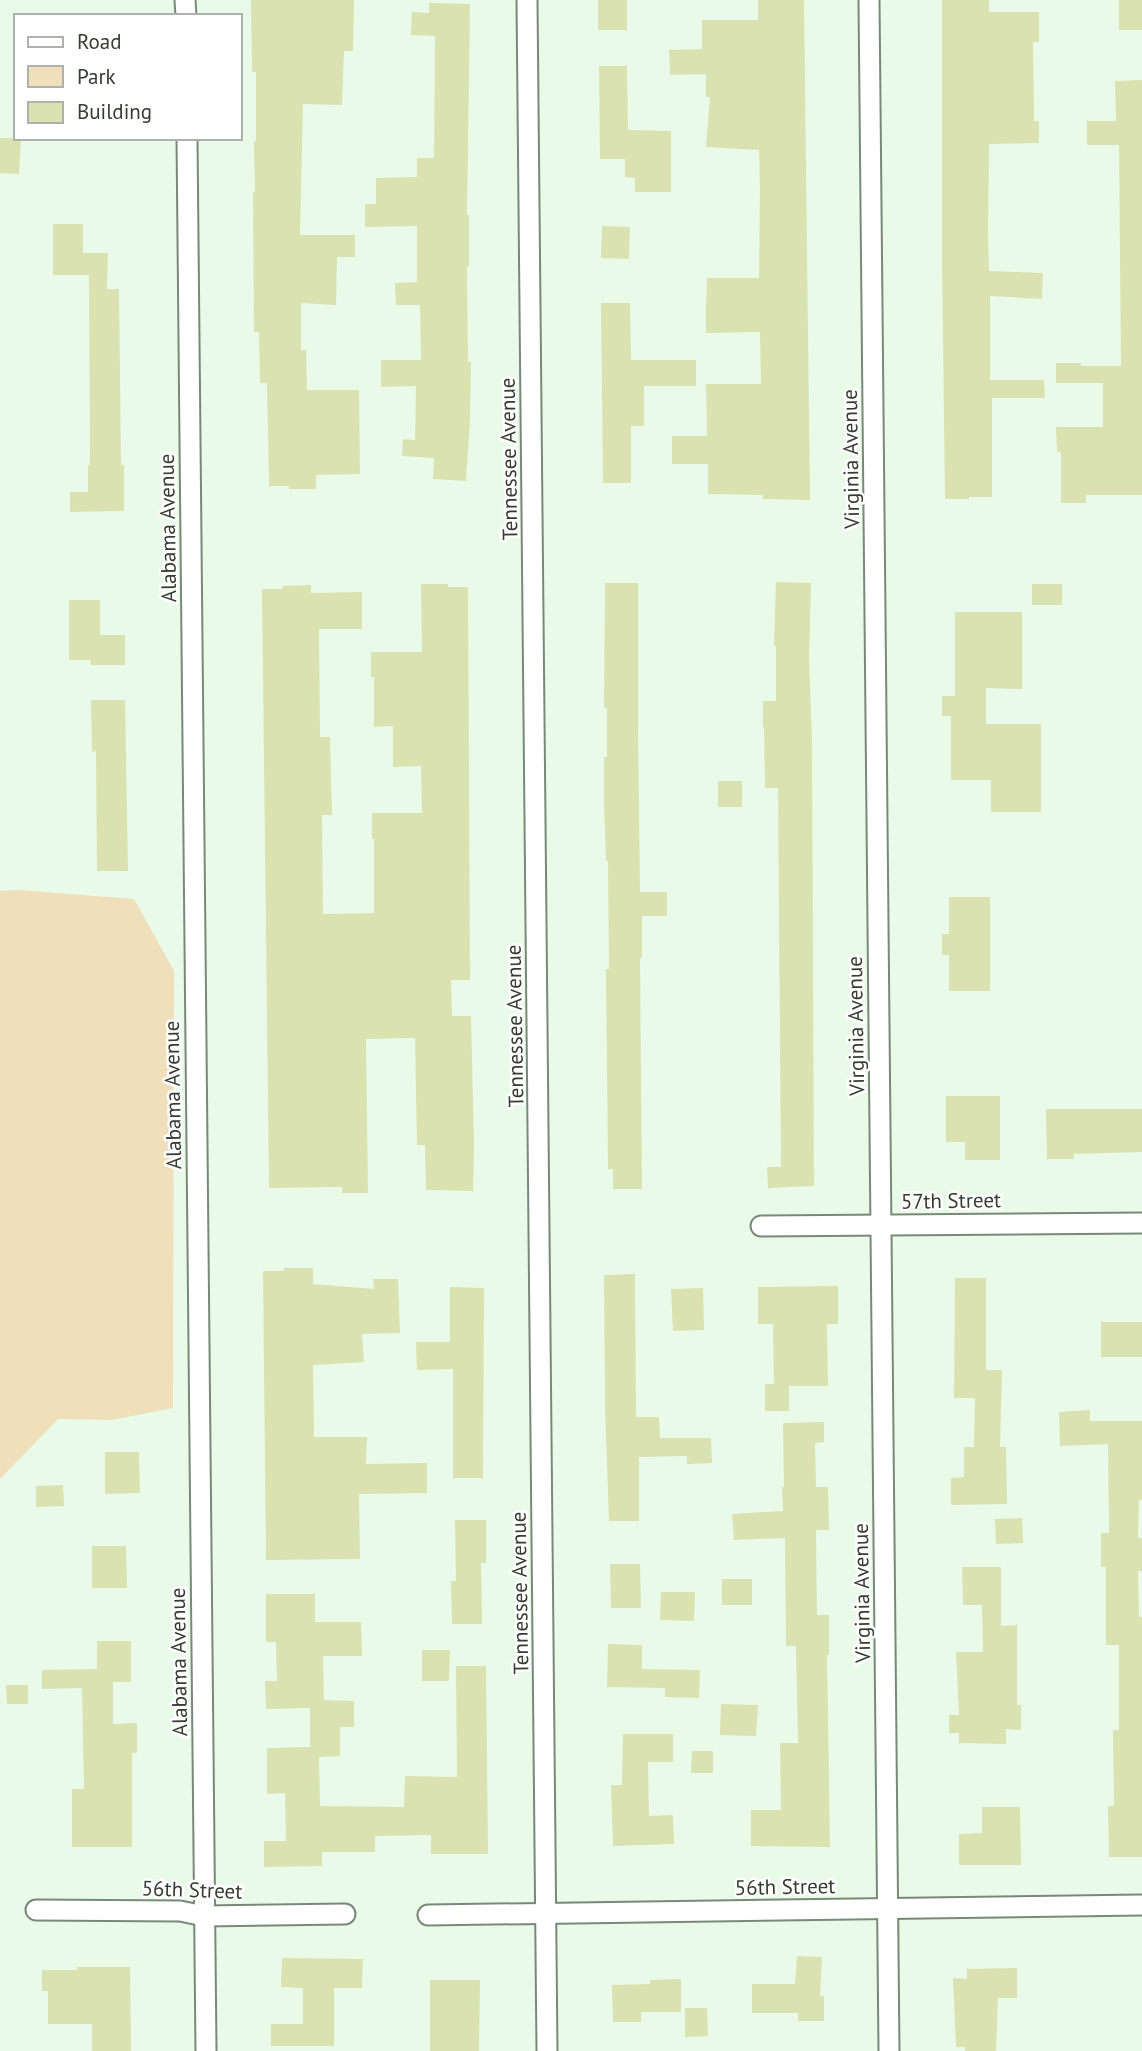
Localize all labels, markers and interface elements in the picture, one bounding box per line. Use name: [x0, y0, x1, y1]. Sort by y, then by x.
legend: [14, 14, 242, 140]
text: Road: [77, 28, 121, 55]
text: Park: [77, 63, 116, 90]
text: Building: [77, 98, 152, 125]
street label: Tennessee Avenue: [494, 377, 523, 541]
street label: Virginia Avenue: [836, 389, 865, 530]
street label: Alabama Avenue: [153, 453, 182, 603]
street label: Tennessee Avenue: [500, 944, 529, 1108]
street label: Virginia Avenue: [841, 956, 870, 1097]
street label: Alabama Avenue: [158, 1020, 187, 1170]
street label: 57th Street: [901, 1186, 1001, 1215]
street label: Tennessee Avenue: [505, 1511, 534, 1675]
street label: Virginia Avenue: [847, 1523, 876, 1664]
street label: Alabama Avenue: [164, 1587, 193, 1737]
street label: 56th Street: [734, 1872, 836, 1901]
street label: 56th Street: [141, 1874, 243, 1905]

